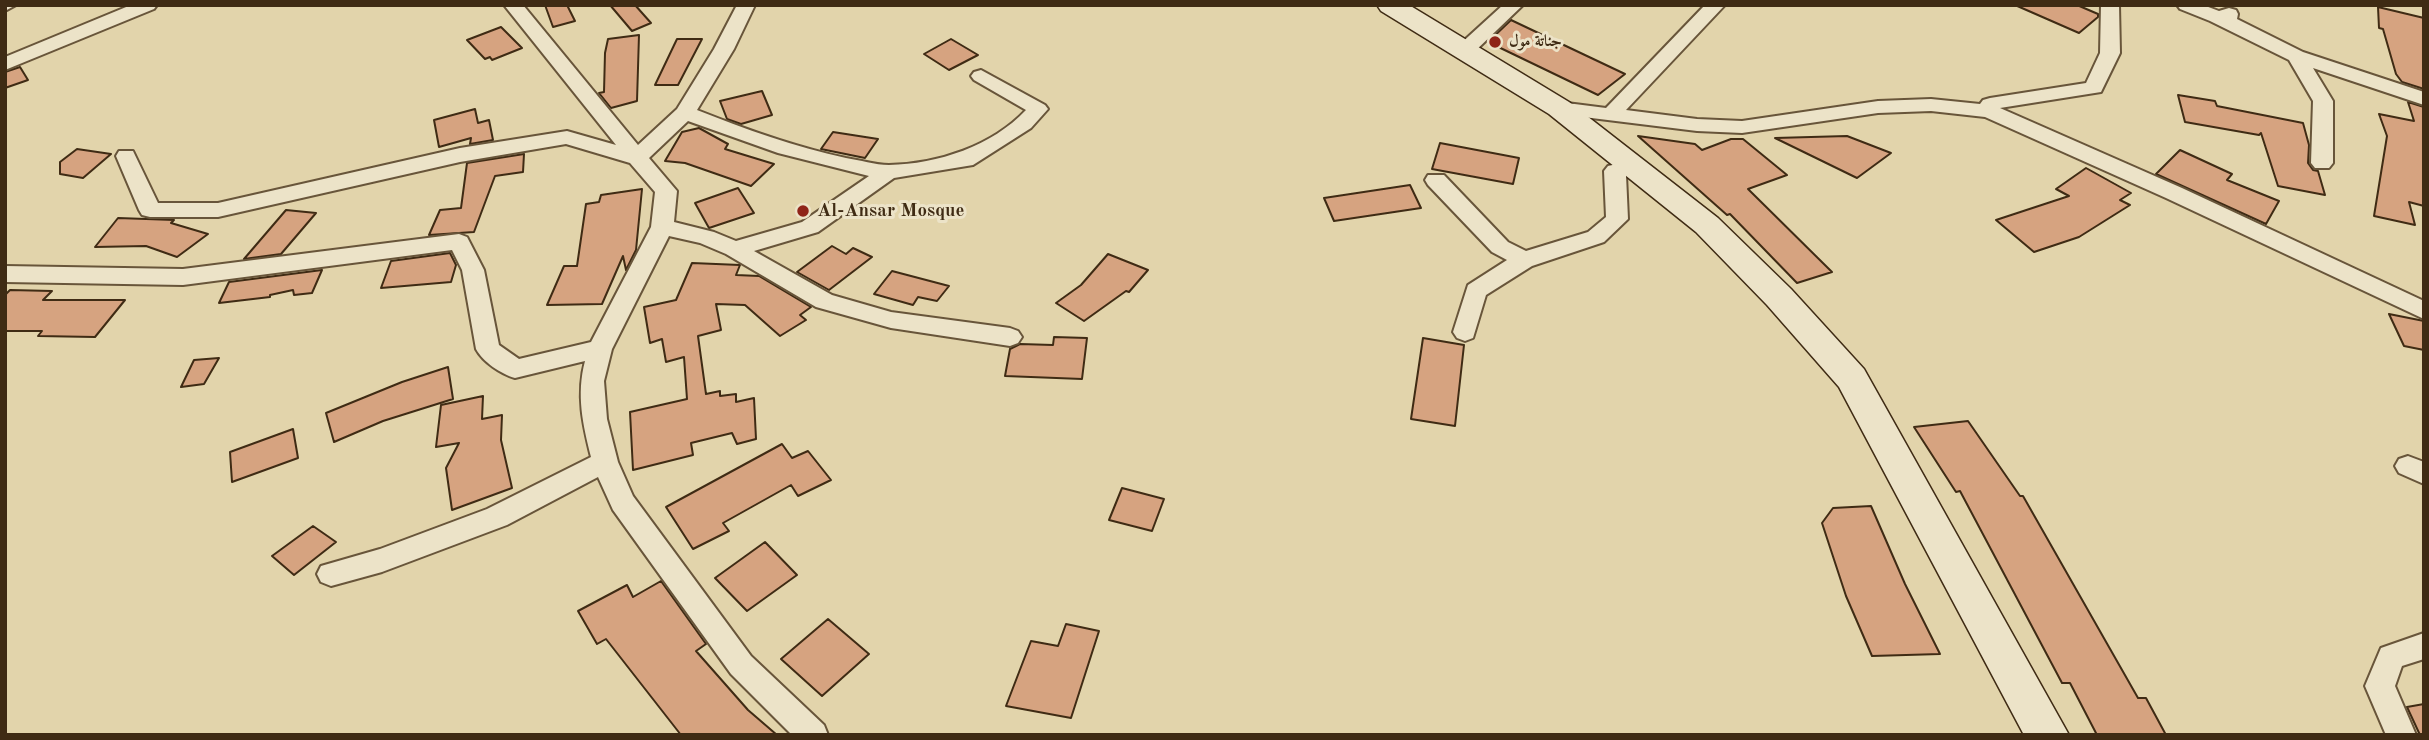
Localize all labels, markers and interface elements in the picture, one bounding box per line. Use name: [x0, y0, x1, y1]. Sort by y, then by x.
place label: جناتة مول: [1509, 32, 1562, 52]
marker: جناتة مول: [1487, 34, 1503, 50]
place label: Al-Ansar Mosque: [817, 200, 965, 222]
marker: Al-Ansar Mosque: [795, 203, 811, 219]

